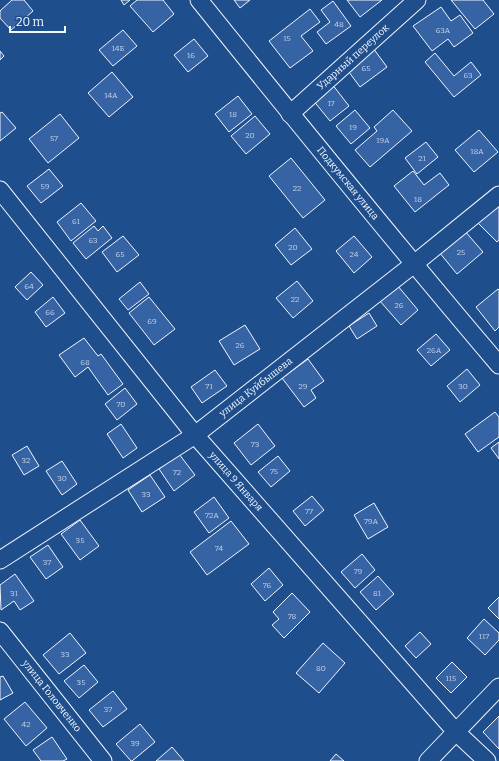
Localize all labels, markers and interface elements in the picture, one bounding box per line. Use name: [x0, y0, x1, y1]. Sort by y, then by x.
scale bar: [10, 8, 65, 34]
text: 20 m: [16, 15, 45, 29]
house number: 48: [334, 20, 344, 29]
street label: Ударный переулок: [315, 22, 392, 93]
house number: 63А: [436, 26, 451, 35]
house number: 15: [283, 34, 291, 43]
house number: 14Б: [112, 44, 124, 53]
house number: 16: [187, 51, 195, 60]
house number: 65: [362, 64, 370, 73]
house number: 63: [463, 71, 473, 80]
house number: 14А: [104, 91, 118, 100]
house number: 17: [327, 99, 335, 108]
house number: 18: [229, 110, 237, 119]
house number: 19: [349, 123, 357, 132]
house number: 20: [245, 131, 255, 140]
house number: 57: [50, 134, 58, 143]
house number: 19А: [376, 136, 390, 145]
street label: Подкумская улица: [314, 144, 381, 223]
house number: 18А: [470, 147, 484, 156]
house number: 21: [418, 154, 427, 163]
house number: 59: [41, 182, 50, 191]
house number: 22: [293, 184, 301, 193]
house number: 18: [414, 195, 422, 204]
house number: 61: [72, 217, 81, 226]
house number: 63: [88, 236, 98, 245]
house number: 20: [288, 243, 298, 252]
house number: 25: [457, 248, 465, 257]
house number: 65: [116, 250, 124, 259]
house number: 24: [349, 250, 359, 259]
house number: 64: [24, 282, 34, 291]
house number: 22: [291, 295, 299, 304]
house number: 26: [394, 301, 404, 310]
house number: 66: [45, 308, 55, 317]
house number: 69: [147, 317, 157, 326]
house number: 26: [235, 341, 245, 350]
house number: 26А: [427, 346, 442, 355]
street label: улица Куйбышева: [216, 355, 295, 420]
house number: 68: [80, 358, 90, 367]
house number: 71: [205, 382, 213, 391]
house number: 29: [298, 382, 308, 391]
house number: 30: [458, 382, 468, 391]
house number: 70: [117, 400, 126, 409]
house number: 73: [251, 440, 260, 449]
street label: улица 9 Января: [206, 449, 265, 514]
house number: 32: [22, 456, 30, 465]
house number: 75: [270, 467, 278, 476]
house number: 72: [173, 468, 181, 477]
house number: 30: [57, 474, 67, 483]
house number: 33: [142, 490, 151, 499]
house number: 77: [305, 507, 313, 516]
house number: 72А: [205, 511, 219, 520]
house number: 79А: [364, 517, 378, 526]
house number: 35: [76, 536, 84, 545]
house number: 74: [215, 544, 224, 553]
house number: 37: [43, 558, 51, 567]
house number: 79: [354, 567, 363, 576]
house number: 76: [263, 581, 272, 590]
house number: 31: [10, 589, 19, 598]
house number: 81: [373, 589, 382, 598]
house number: 78: [288, 612, 297, 621]
house number: 117: [479, 632, 489, 641]
house number: 33: [61, 650, 70, 659]
street label: улица Головченко: [19, 657, 84, 735]
house number: 80: [316, 664, 326, 673]
house number: 115: [446, 674, 456, 683]
house number: 35: [77, 678, 85, 687]
house number: 37: [104, 705, 112, 714]
house number: 42: [21, 720, 31, 729]
house number: 39: [130, 739, 140, 748]

